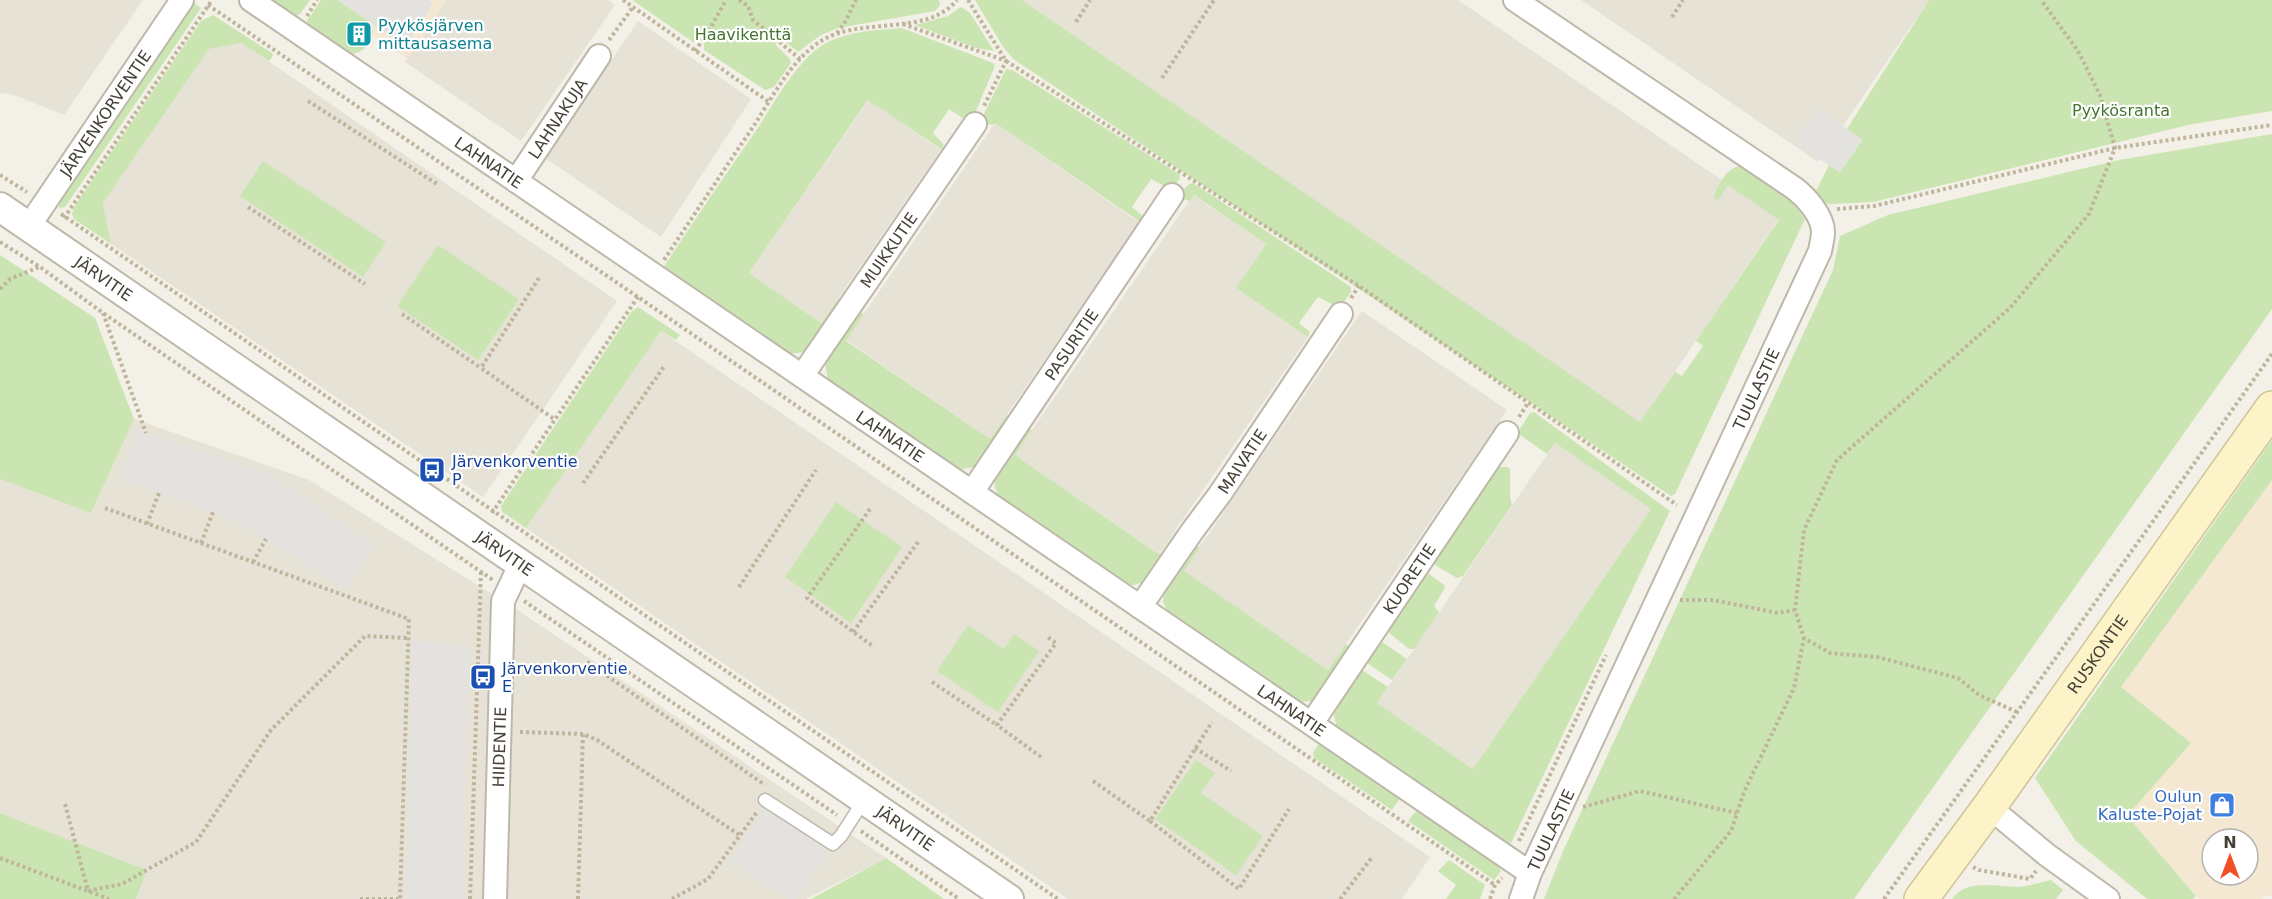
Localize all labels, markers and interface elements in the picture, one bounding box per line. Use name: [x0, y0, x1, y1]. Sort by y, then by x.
place label: Pyykösjärven mittausasema: [378, 16, 492, 53]
building icon: Pyykösjärven mittausasema: [344, 19, 374, 49]
park label: Haavikenttä: [695, 25, 791, 44]
street label: JÄRVENKORVENTIE: [56, 47, 155, 181]
street label: LAHNAKUJA: [524, 75, 591, 163]
park label: Pyykösranta: [2072, 101, 2170, 120]
street label: LAHNATIE: [451, 133, 526, 193]
street label: MUIKKUTIE: [857, 209, 921, 291]
street label: JÄRVITIE: [70, 252, 136, 305]
street label: PASURITIE: [1041, 305, 1103, 384]
street label: TUULASTIE: [1729, 345, 1784, 434]
street label: LAHNATIE: [852, 407, 928, 467]
street label: MAIVATIE: [1214, 426, 1271, 497]
place label: Järvenkorventie P: [451, 452, 578, 489]
bus stop icon: Järvenkorventie P: [417, 455, 447, 485]
street label: JÄRVITIE: [471, 527, 537, 580]
street label: KUORETIE: [1379, 540, 1440, 617]
street label: RUSKONTIE: [2064, 611, 2132, 697]
place label: Järvenkorventie E: [501, 659, 628, 696]
bus stop icon: Järvenkorventie E: [468, 662, 498, 692]
street label: LAHNATIE: [1254, 681, 1329, 741]
street label: HIIDENTIE: [489, 707, 510, 788]
street label: TUULASTIE: [1524, 786, 1579, 875]
place label: Oulun Kaluste-Pojat: [2098, 787, 2202, 824]
shop icon: Oulun Kaluste-Pojat: [2207, 790, 2237, 820]
street label: JÄRVITIE: [872, 801, 938, 855]
north arrow: [2200, 827, 2260, 887]
text: N: [2223, 833, 2237, 852]

